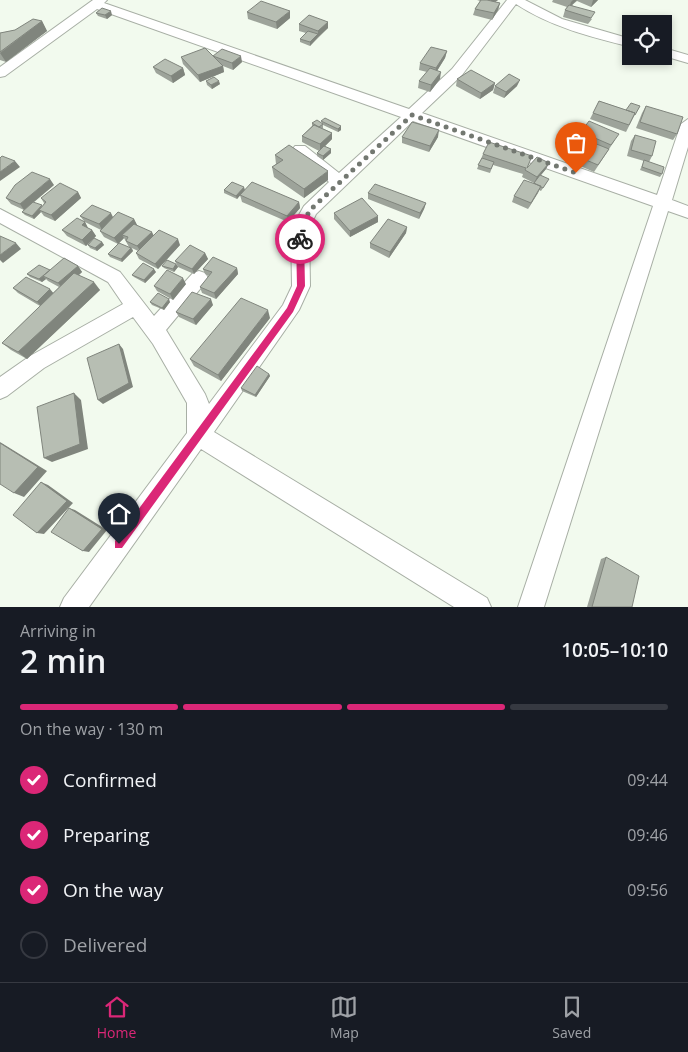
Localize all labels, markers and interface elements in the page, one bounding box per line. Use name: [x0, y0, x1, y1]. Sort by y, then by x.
map controls: [622, 15, 672, 65]
button: locate: [622, 15, 672, 65]
pin: [555, 122, 597, 173]
icon: bag: [562, 129, 590, 157]
courier: [275, 214, 325, 264]
icon: bike: [286, 225, 314, 253]
pin: [98, 493, 140, 544]
icon: home: [105, 500, 133, 528]
text: Arriving in: [20, 620, 96, 642]
text: 10:05–10:10: [561, 637, 668, 663]
text: 2 min: [20, 639, 106, 682]
text: On the way · 130 m: [20, 718, 163, 740]
icon: check: [20, 766, 48, 794]
text: Confirmed: [63, 767, 157, 793]
text: 09:44: [627, 769, 668, 791]
icon: check: [20, 821, 48, 849]
text: Preparing: [63, 822, 150, 848]
text: 09:46: [627, 824, 668, 846]
icon: check: [20, 876, 48, 904]
text: On the way: [63, 877, 163, 903]
text: 09:56: [627, 879, 668, 901]
text: Delivered: [63, 932, 147, 958]
tab: Home: [97, 993, 136, 1042]
tab: Map: [330, 993, 359, 1042]
tab: Saved: [552, 993, 591, 1042]

